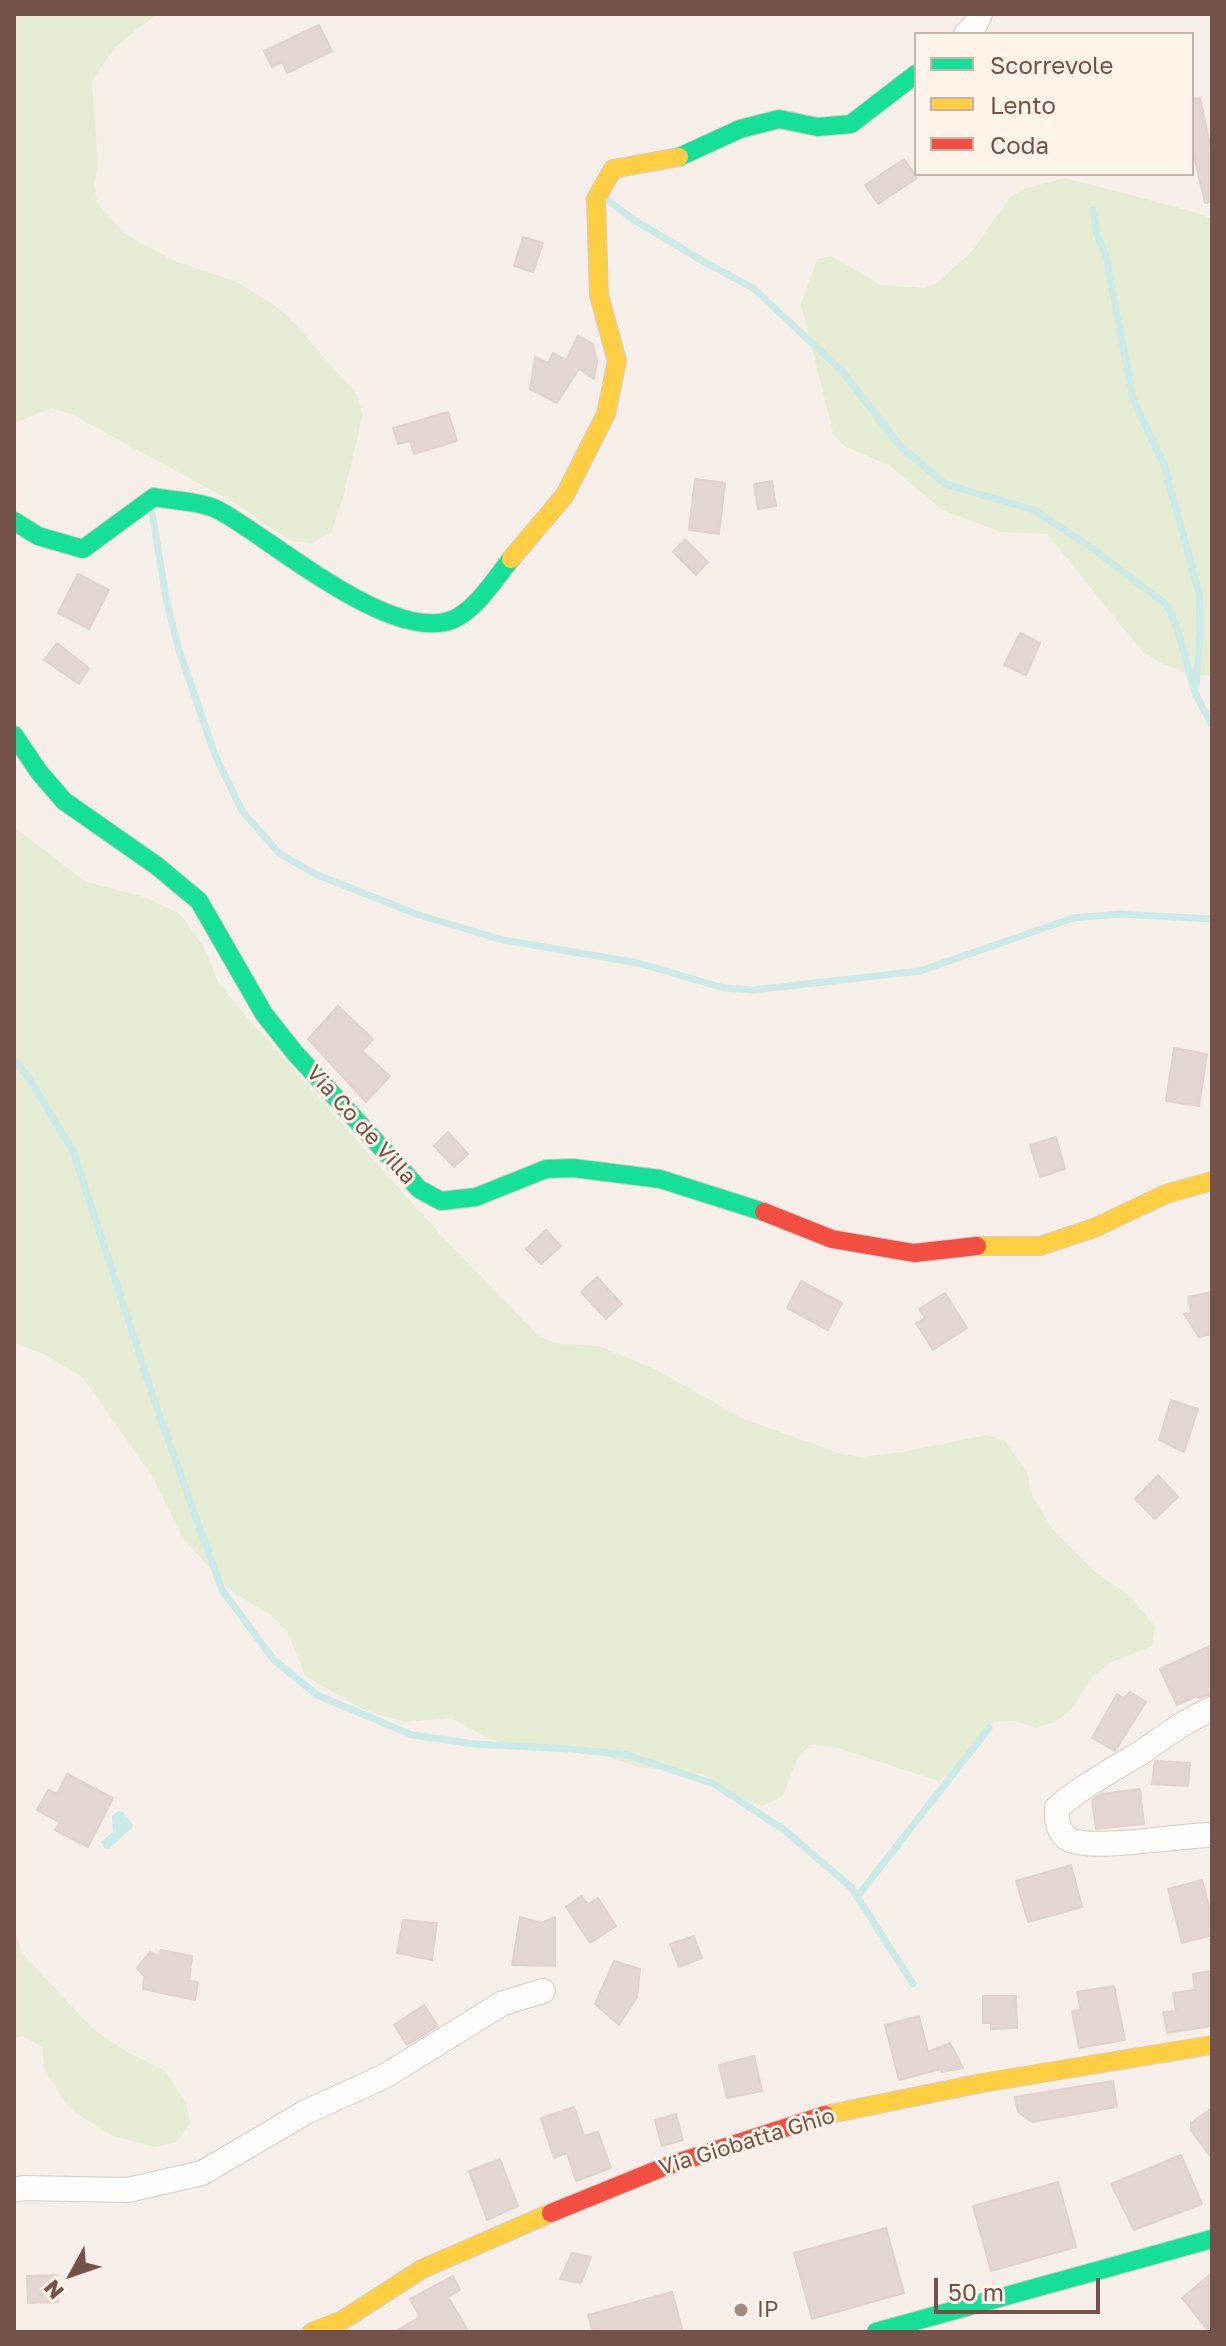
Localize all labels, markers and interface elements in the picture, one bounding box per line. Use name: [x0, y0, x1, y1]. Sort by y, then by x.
legend: [914, 32, 1194, 176]
text: Scorrevole: [990, 50, 1113, 79]
text: Lento: [990, 90, 1056, 119]
text: Coda: [990, 130, 1049, 159]
street label: Via Co de Villa: [301, 1060, 421, 1190]
street label: Via Giobatta Ghio: [656, 2103, 838, 2181]
north arrow: [32, 2234, 112, 2314]
scale bar: [938, 2262, 1104, 2312]
text: N: [38, 2275, 69, 2305]
text: 50 m: [948, 2277, 1004, 2306]
place label: IP: [757, 2297, 778, 2323]
marker: IP: [732, 2301, 750, 2319]

